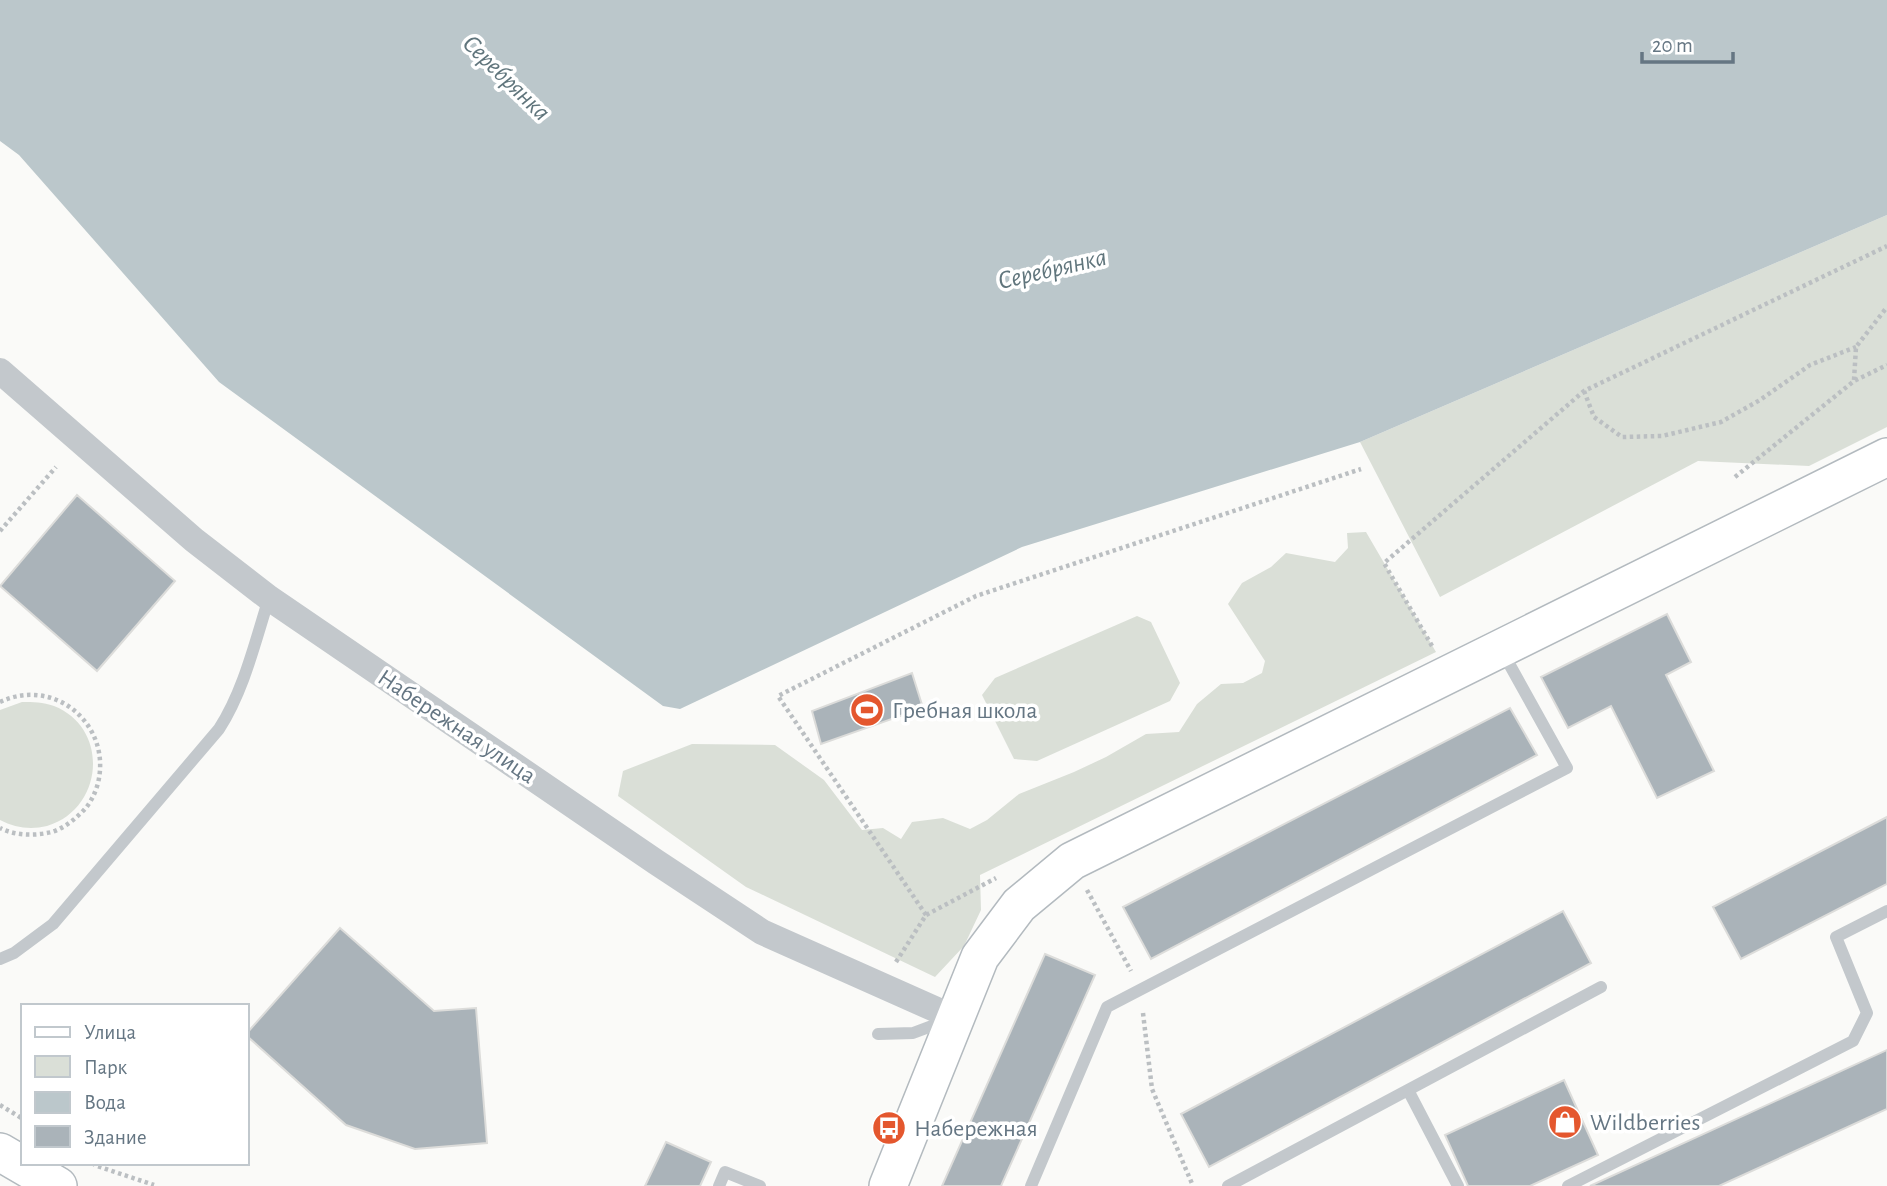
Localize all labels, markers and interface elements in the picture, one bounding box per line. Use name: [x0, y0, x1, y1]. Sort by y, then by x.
scale bar: [1642, 21, 1733, 65]
water label: Серебрянка: [457, 30, 555, 126]
text: 20 m: [1652, 35, 1693, 56]
water label: Серебрянка: [995, 244, 1109, 294]
street label: Набережная улица: [373, 665, 540, 788]
sports icon: Гребная школа: [848, 691, 886, 729]
place label: Гребная школа: [892, 699, 1037, 723]
legend: [21, 1004, 248, 1165]
text: Улица: [84, 1022, 137, 1043]
text: Парк: [84, 1057, 128, 1078]
text: Вода: [84, 1092, 126, 1113]
shop icon: Wildberries: [1546, 1103, 1584, 1141]
bus stop icon: Набережная: [870, 1109, 908, 1147]
place label: Wildberries: [1590, 1111, 1700, 1135]
place label: Набережная: [914, 1117, 1038, 1141]
text: Здание: [84, 1127, 147, 1148]

